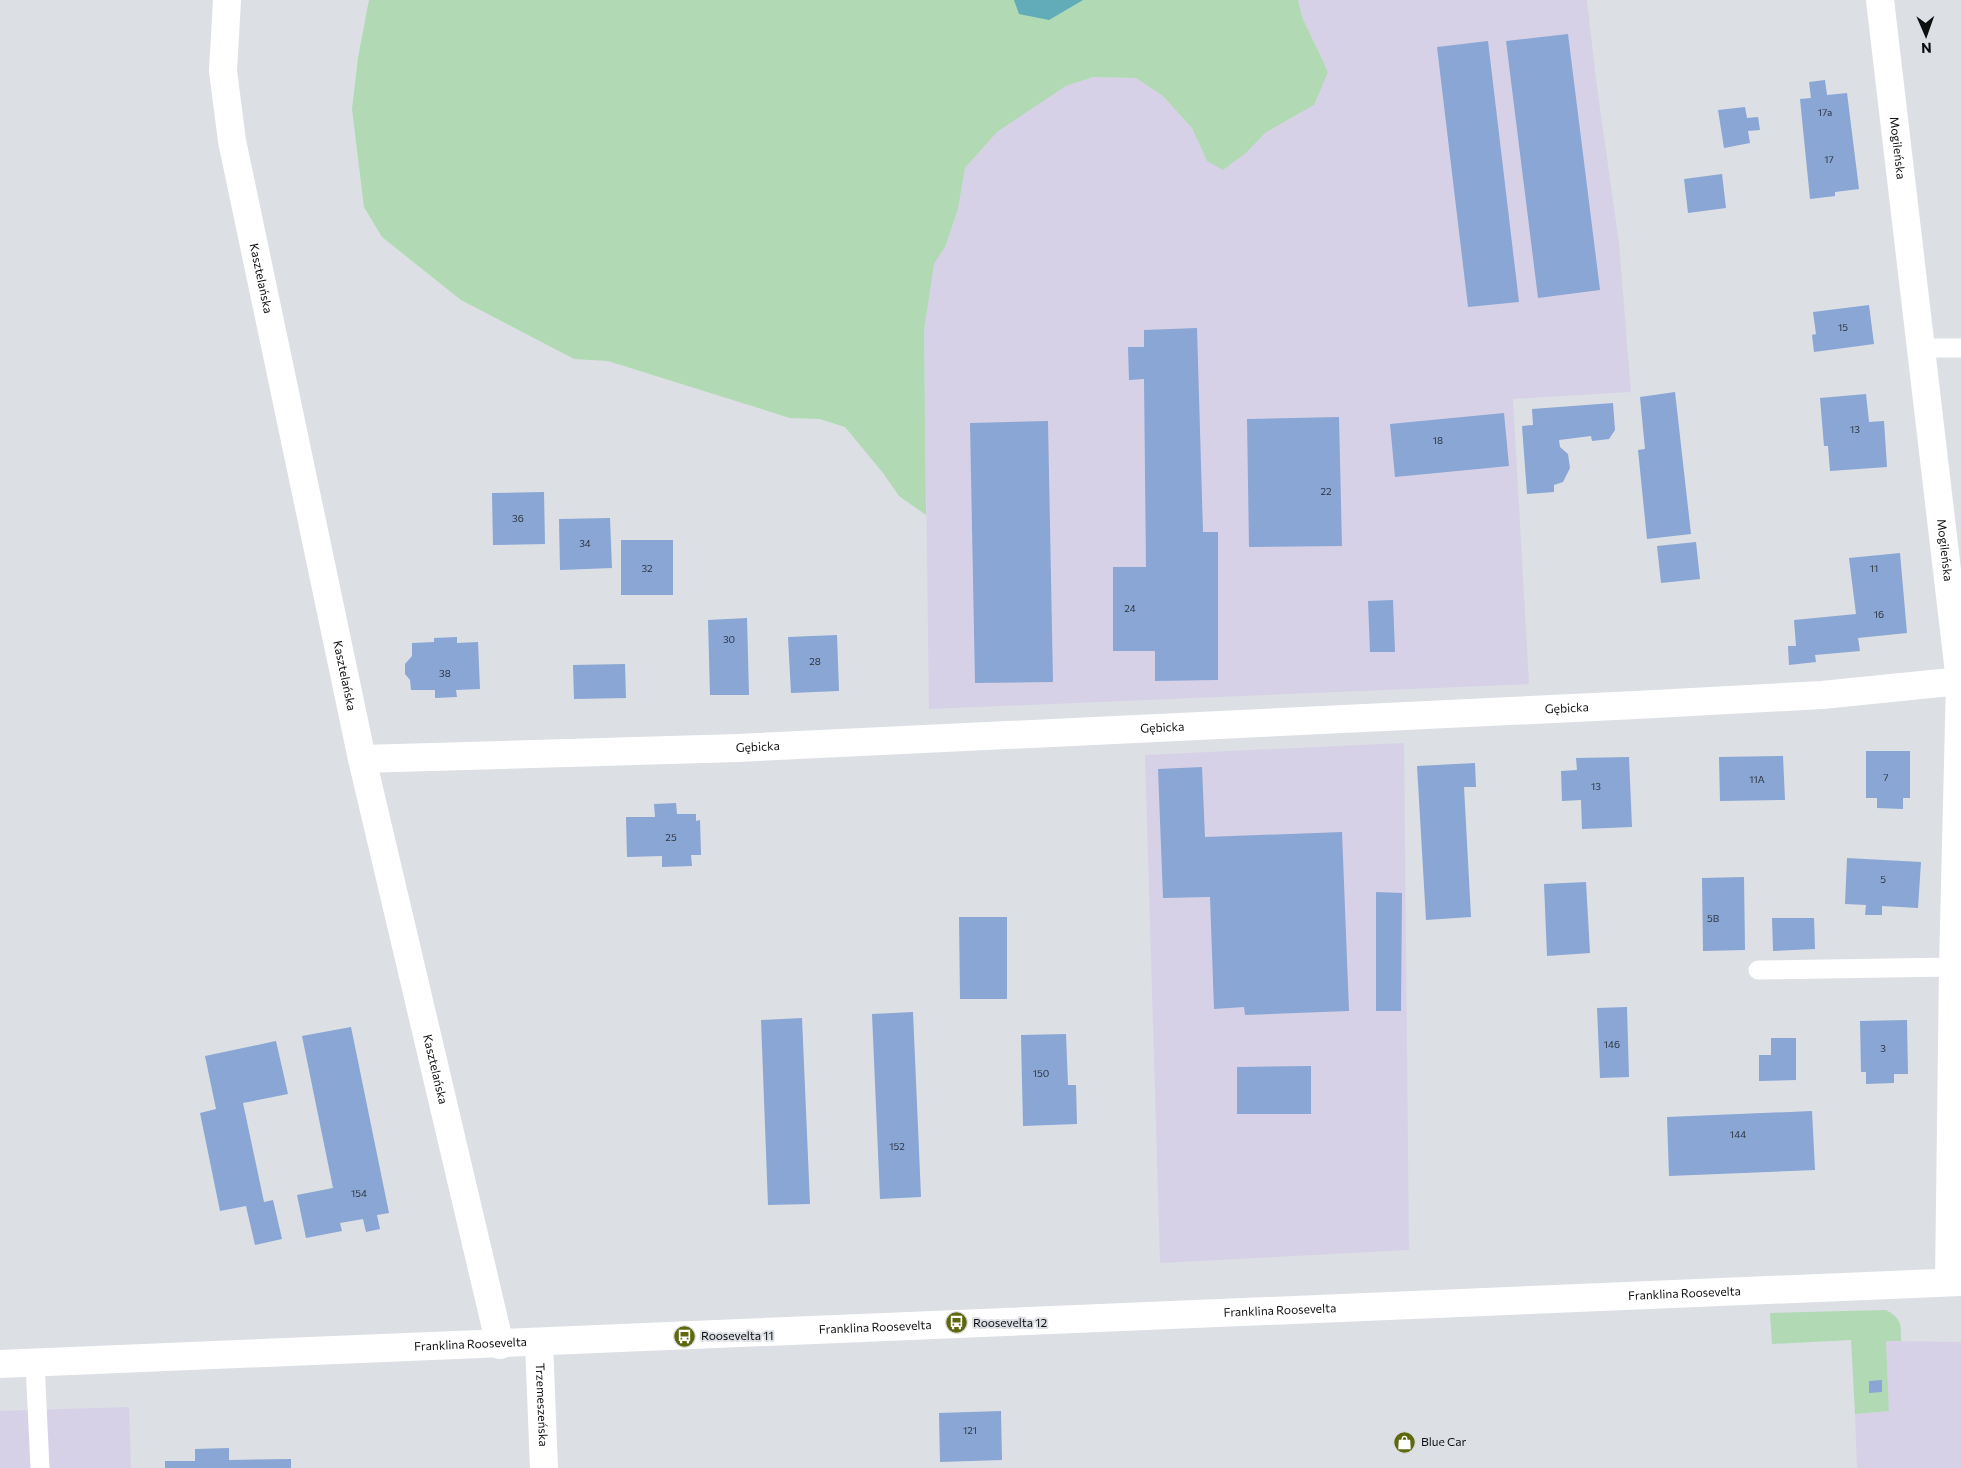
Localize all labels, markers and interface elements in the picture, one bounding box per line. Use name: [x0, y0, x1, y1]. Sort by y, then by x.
north arrow: [1901, 10, 1951, 60]
text: N: [1921, 40, 1932, 57]
house number: 17a: [1818, 106, 1832, 118]
street label: Mogileńska: [1888, 116, 1909, 180]
house number: 17: [1824, 153, 1834, 165]
street label: Kasztelańska: [248, 242, 276, 315]
house number: 15: [1838, 321, 1848, 333]
house number: 13: [1850, 423, 1860, 435]
house number: 18: [1433, 434, 1443, 446]
house number: 22: [1320, 485, 1332, 497]
house number: 36: [512, 512, 524, 524]
street label: Mogileńska: [1935, 518, 1956, 582]
house number: 34: [579, 537, 591, 549]
house number: 32: [641, 562, 653, 574]
house number: 11: [1870, 562, 1878, 574]
house number: 24: [1124, 602, 1136, 614]
house number: 16: [1874, 608, 1884, 620]
house number: 30: [723, 633, 735, 645]
street label: Kasztelańska: [331, 639, 360, 712]
house number: 28: [809, 655, 821, 667]
house number: 38: [439, 667, 451, 679]
street label: Gębicka: [1544, 699, 1589, 715]
street label: Gębicka: [1140, 719, 1185, 735]
street label: Gębicka: [735, 738, 780, 754]
house number: 7: [1883, 771, 1889, 783]
house number: 11A: [1749, 773, 1765, 785]
house number: 13: [1591, 780, 1601, 792]
house number: 25: [665, 831, 677, 843]
house number: 5: [1880, 873, 1886, 885]
house number: 5B: [1707, 912, 1720, 924]
street label: Kasztelańska: [421, 1033, 451, 1105]
house number: 146: [1604, 1038, 1620, 1050]
house number: 3: [1880, 1042, 1886, 1054]
house number: 150: [1033, 1067, 1049, 1079]
house number: 144: [1730, 1128, 1746, 1140]
house number: 152: [889, 1140, 905, 1152]
house number: 154: [351, 1187, 367, 1199]
street label: Franklina Roosevelta: [1628, 1283, 1741, 1302]
street label: Franklina Roosevelta: [1223, 1300, 1337, 1319]
bus stop icon: Roosevelta 12: [945, 1311, 969, 1335]
place label: Roosevelta 12: [973, 1315, 1047, 1329]
street label: Franklina Roosevelta: [819, 1317, 932, 1336]
bus stop icon: Roosevelta 11: [673, 1324, 697, 1348]
place label: Roosevelta 11: [701, 1328, 774, 1342]
street label: Franklina Roosevelta: [414, 1334, 527, 1353]
street label: Trzemeszeńska: [534, 1363, 551, 1447]
house number: 121: [963, 1424, 977, 1436]
shop icon: Blue Car: [1393, 1430, 1417, 1454]
place label: Blue Car: [1421, 1434, 1467, 1448]

